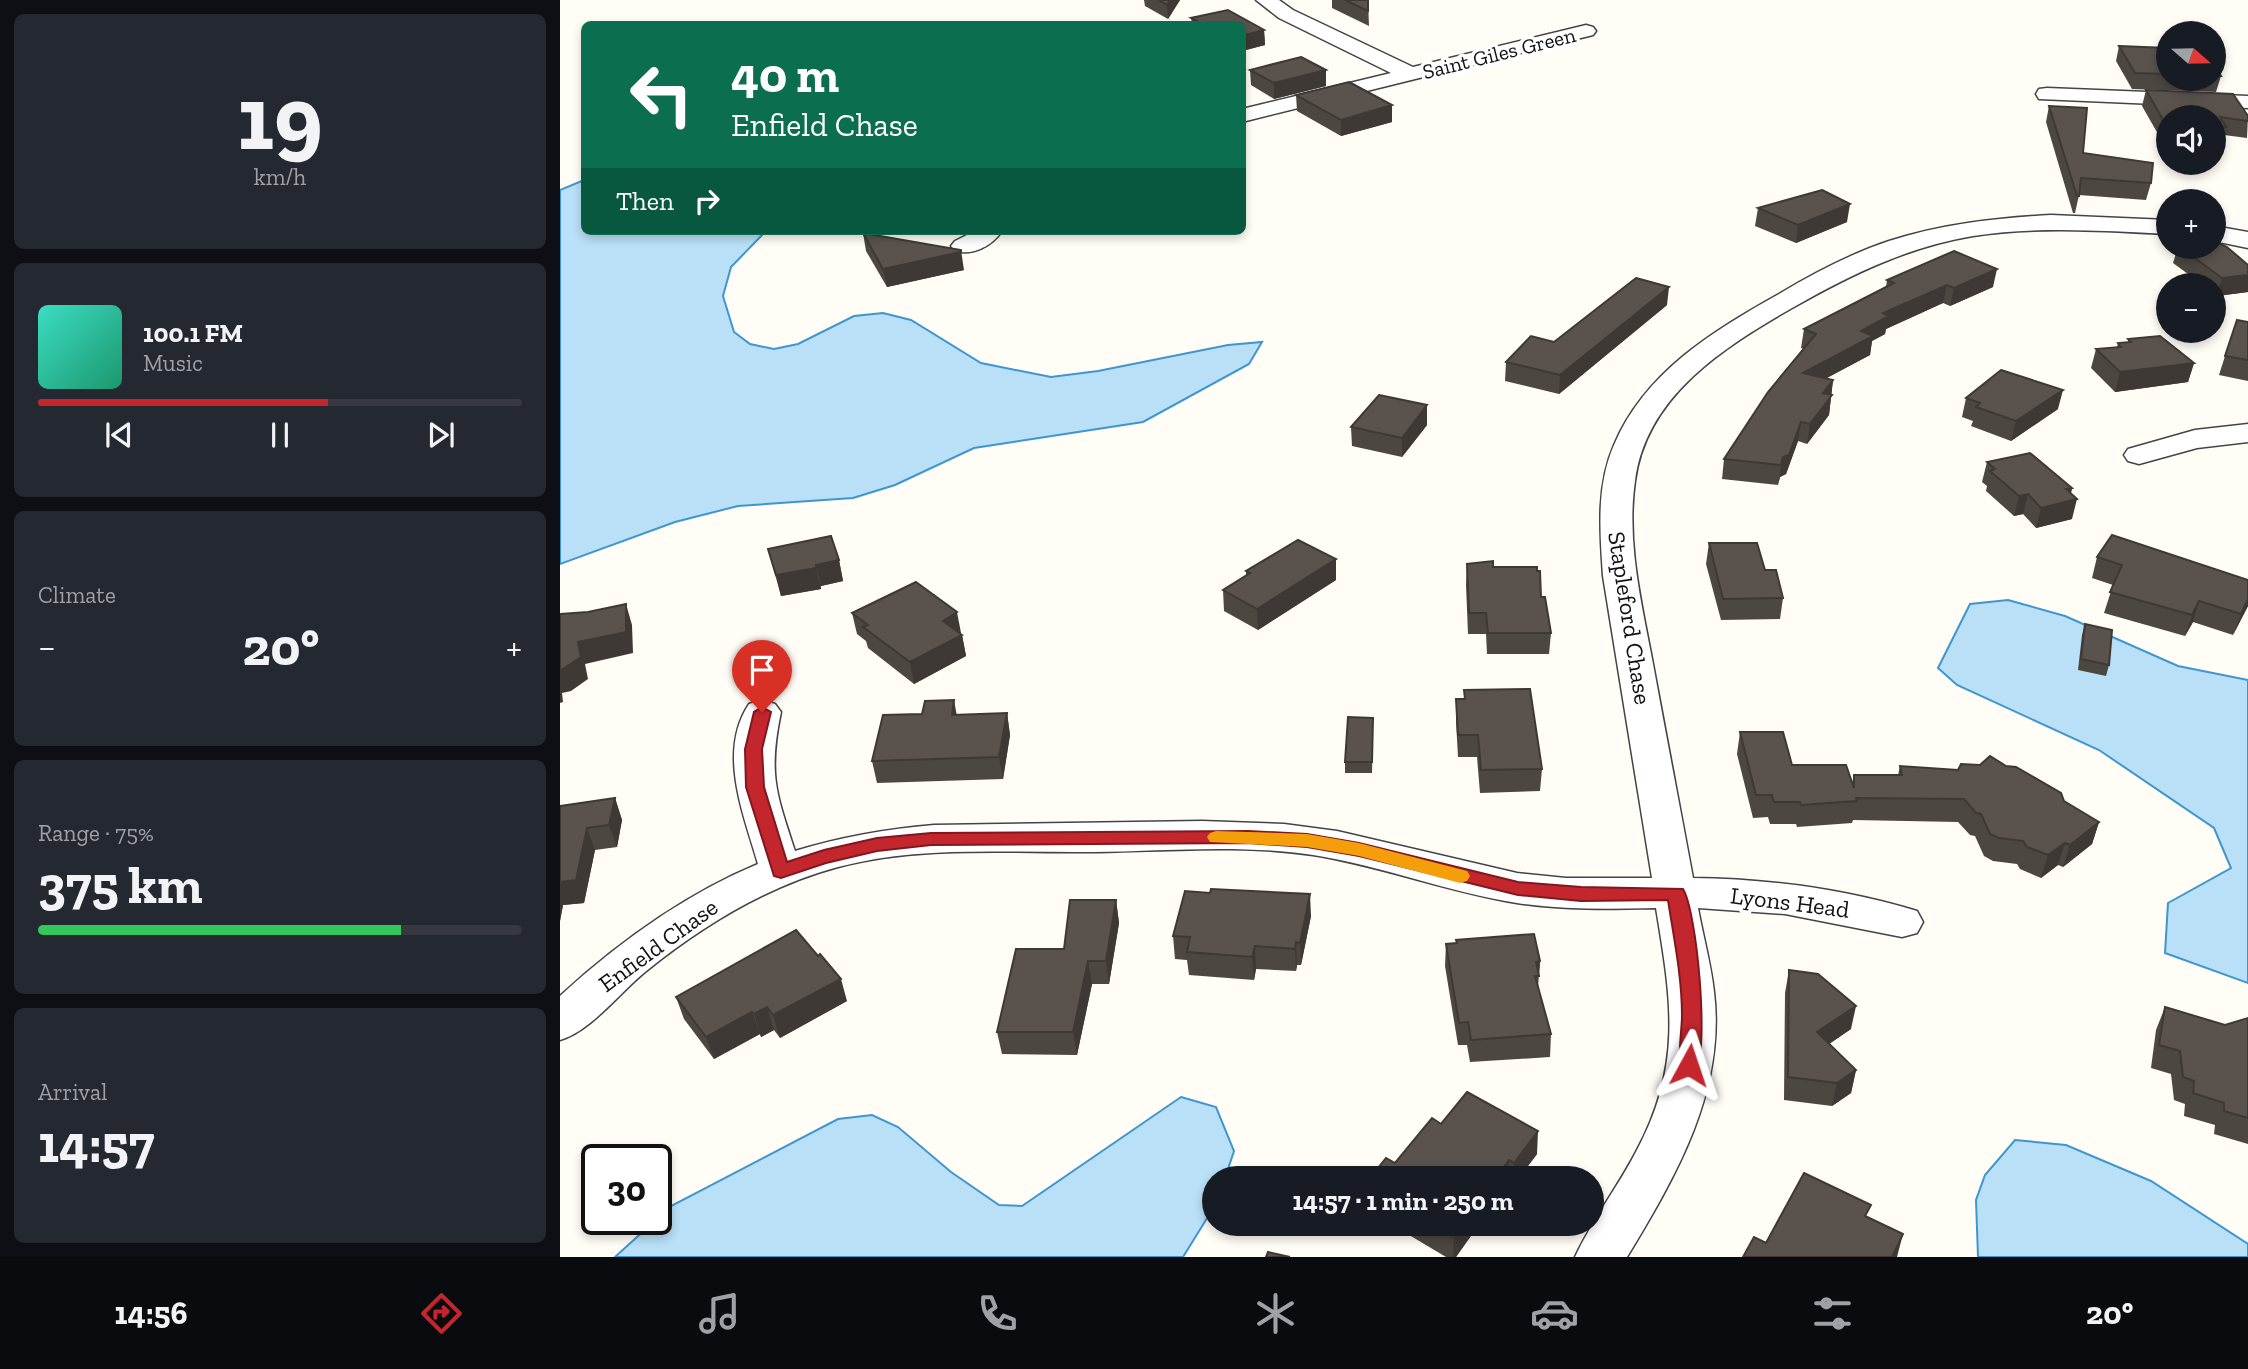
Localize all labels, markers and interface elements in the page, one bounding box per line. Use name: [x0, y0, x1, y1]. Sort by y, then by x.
north arrow: [2156, 21, 2226, 91]
map controls: [2156, 21, 2226, 343]
street label: Saint Giles Green: [1420, 22, 1578, 84]
text: 40 m: [731, 46, 839, 105]
icon: left: [616, 49, 707, 140]
text: 19: [237, 63, 323, 172]
button: sound: [2156, 105, 2226, 175]
text: Enfield Chase: [731, 106, 918, 144]
text: km/h: [254, 163, 306, 191]
icon: right: [688, 182, 726, 220]
text: Then: [616, 185, 674, 217]
button: +: [2156, 189, 2226, 259]
button: −: [2156, 273, 2226, 343]
text: 100.1 FM: [143, 317, 243, 349]
text: Music: [143, 349, 203, 377]
icon: previous: [100, 416, 138, 454]
icon: pause: [261, 416, 299, 454]
icon: next: [422, 416, 460, 454]
street label: Stapleford Chase: [1602, 529, 1658, 707]
text: Climate: [38, 581, 116, 609]
text: 20°: [243, 616, 319, 678]
text: −: [38, 624, 56, 670]
text: +: [506, 624, 522, 670]
pin: [732, 640, 792, 712]
icon: arrive: [743, 651, 781, 689]
text: Range · 75%: [38, 819, 154, 847]
text: 375 km: [38, 854, 203, 916]
street label: Lyons Head: [1729, 880, 1851, 924]
street label: Enfield Chase: [593, 892, 723, 998]
position arrow: [1652, 1028, 1726, 1102]
text: Arrival: [38, 1078, 107, 1106]
text: 14:57: [38, 1113, 154, 1175]
speed limit sign: 30: [581, 1144, 672, 1235]
text: 14:57 · 1 min · 250 m: [1292, 1185, 1514, 1217]
icon: directions: [417, 1289, 466, 1338]
icon: music: [695, 1289, 744, 1338]
icon: phone: [973, 1289, 1022, 1338]
icon: climate: [1251, 1289, 1300, 1338]
icon: car: [1530, 1289, 1579, 1338]
icon: filters: [1808, 1289, 1857, 1338]
text: 14:56: [115, 1294, 188, 1332]
text: 20°: [2086, 1294, 2133, 1332]

